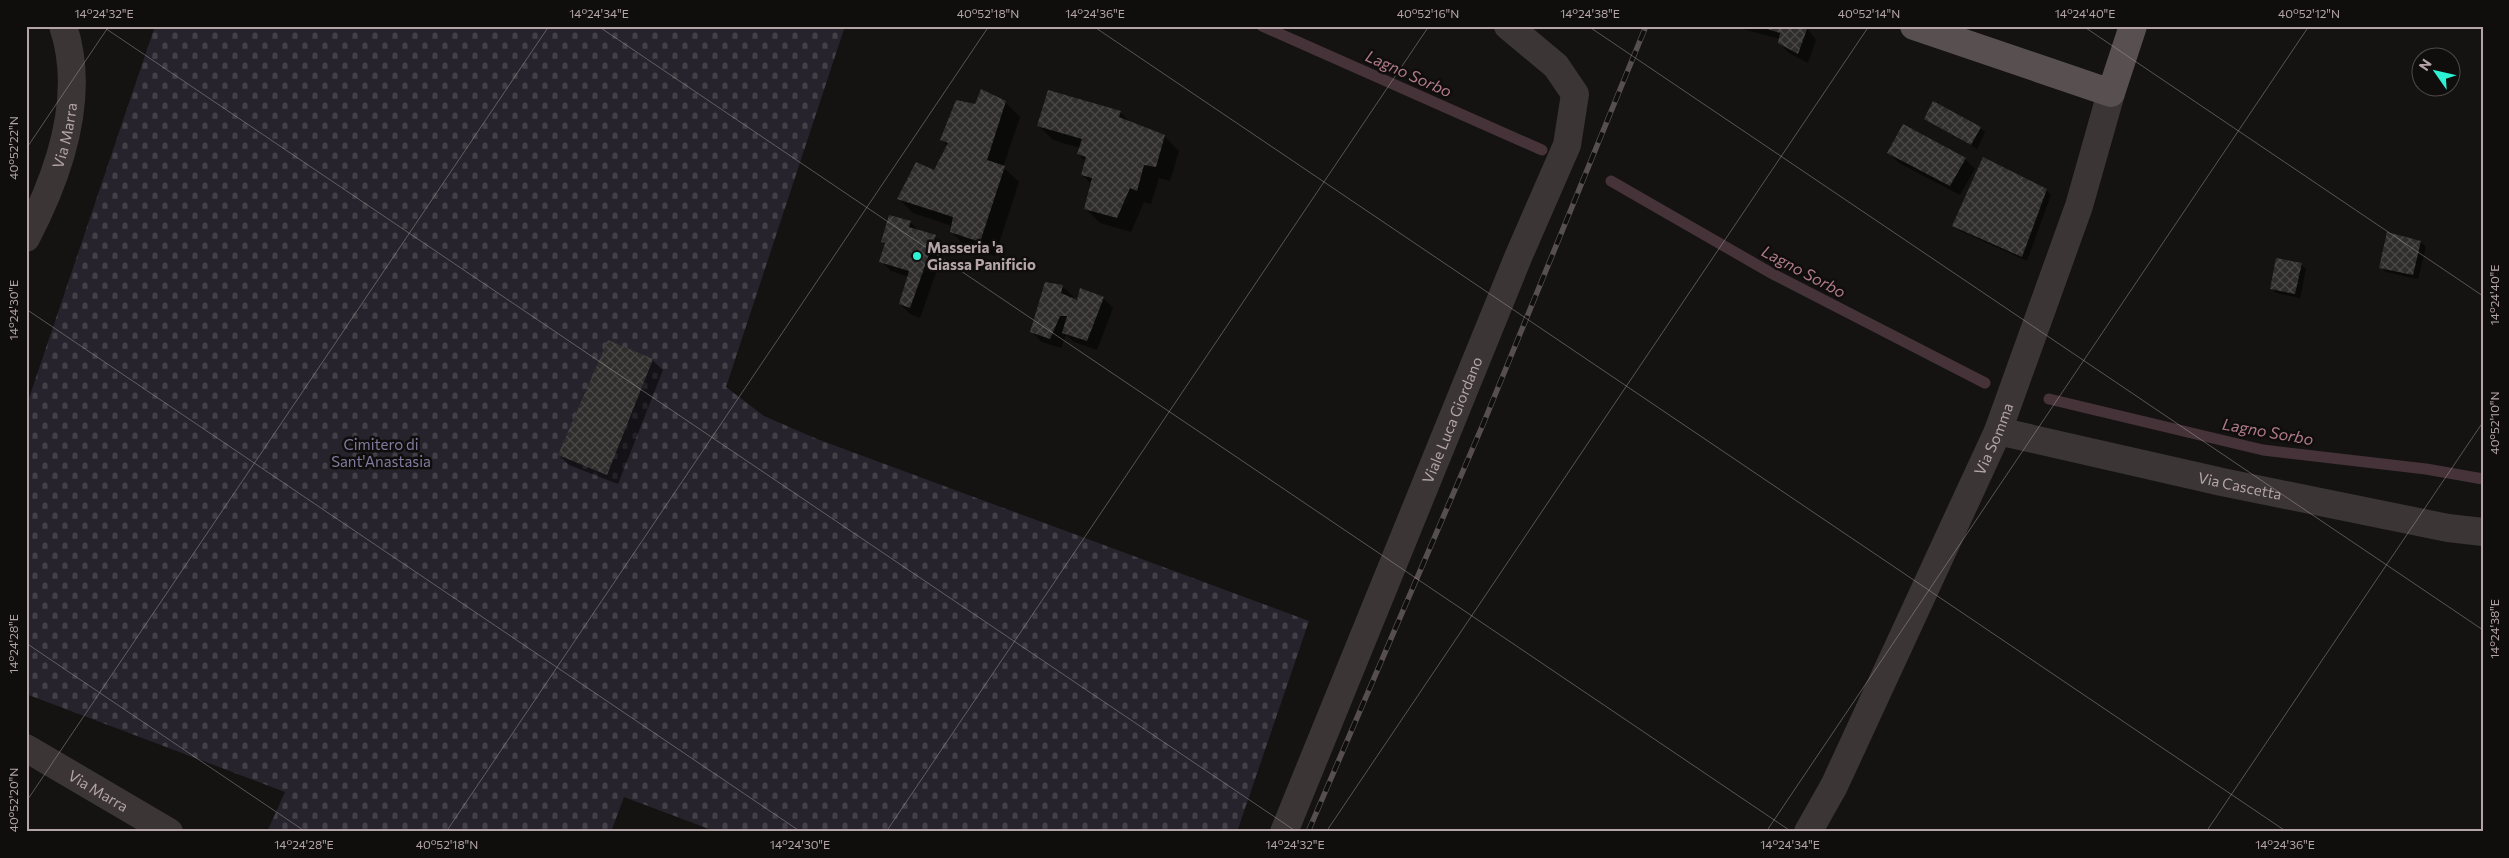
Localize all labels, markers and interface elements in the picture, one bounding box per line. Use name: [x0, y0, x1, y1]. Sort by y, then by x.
text: 14°24'32"E: [74, 6, 134, 20]
text: 14°24'34"E: [569, 6, 629, 20]
text: 40°52'18"N: [957, 6, 1019, 20]
text: 14°24'36"E: [1065, 6, 1125, 20]
text: 40°52'16"N: [1397, 6, 1459, 20]
text: 14°24'38"E: [1560, 6, 1620, 20]
text: 40°52'14"N: [1838, 6, 1900, 20]
text: 14°24'40"E: [2055, 6, 2115, 20]
text: 40°52'12"N: [2278, 6, 2340, 20]
water label: Lagno Sorbo: [1363, 46, 1455, 100]
north arrow: [2412, 48, 2462, 98]
text: N: [2415, 55, 2435, 74]
street label: Via Marra: [48, 102, 80, 171]
text: 40°52'22"N: [6, 116, 20, 180]
place label: Masseria 'a Giassa Panificio: [927, 238, 1036, 273]
water label: Lagno Sorbo: [1759, 241, 1849, 301]
marker: Masseria 'a Giassa Panificio: [911, 250, 923, 262]
text: 14°24'40"E: [2487, 265, 2501, 325]
text: 14°24'30"E: [6, 280, 20, 340]
street label: Viale Luca Giordano: [1418, 354, 1486, 486]
text: 40°52'10"N: [2487, 391, 2501, 455]
street label: Via Somma: [1970, 400, 2016, 478]
water label: Lagno Sorbo: [2221, 414, 2315, 448]
park label: Cimitero di Sant'Anastasia: [331, 435, 431, 470]
street label: Via Cascetta: [2196, 468, 2283, 503]
text: 14°24'38"E: [2487, 599, 2501, 659]
text: 14°24'28"E: [6, 614, 20, 674]
street label: Via Marra: [65, 766, 132, 815]
text: 40°52'20"N: [6, 768, 20, 832]
text: 14°24'28"E: [274, 837, 334, 851]
text: 40°52'18"N: [416, 837, 478, 851]
text: 14°24'30"E: [770, 837, 830, 851]
text: 14°24'32"E: [1265, 837, 1325, 851]
text: 14°24'34"E: [1760, 837, 1820, 851]
text: 14°24'36"E: [2255, 837, 2315, 851]

